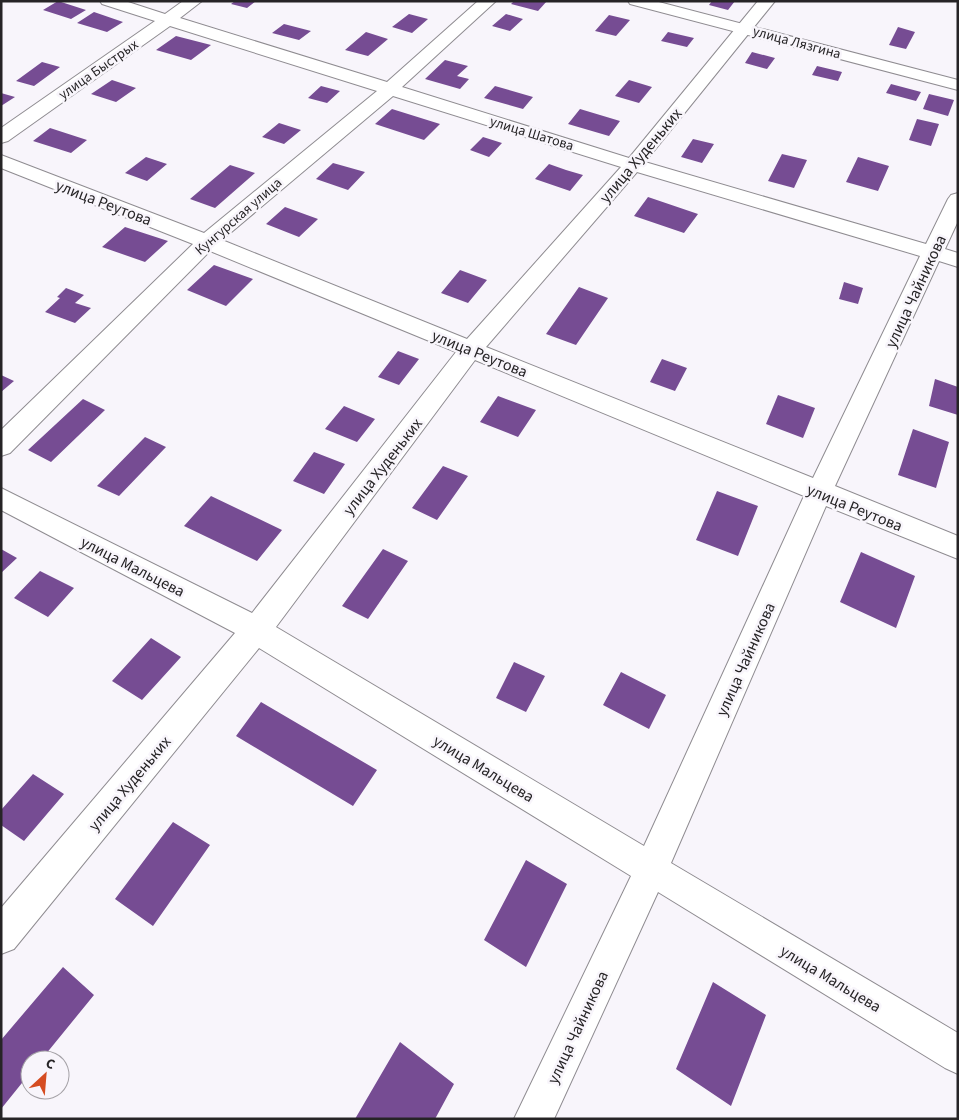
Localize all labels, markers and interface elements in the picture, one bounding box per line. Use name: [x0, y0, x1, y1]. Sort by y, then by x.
street label: улица Лязгина: [750, 22, 843, 64]
street label: улица Быстрых: [55, 34, 143, 105]
street label: улица Худеньких: [594, 103, 687, 208]
street label: улица Шатова: [487, 112, 576, 156]
street label: Кунгурская улица: [191, 173, 286, 260]
street label: улица Реутова: [52, 175, 155, 231]
street label: улица Чайникова: [880, 231, 952, 352]
street label: улица Реутова: [429, 325, 531, 383]
street label: улица Худеньких: [338, 413, 428, 520]
street label: улица Реутова: [804, 479, 906, 537]
street label: улица Мальцева: [77, 531, 188, 603]
street label: улица Чайникова: [711, 599, 781, 720]
street label: улица Мальцева: [429, 730, 538, 808]
street label: улица Худеньких: [83, 731, 176, 836]
street label: улица Мальцева: [776, 940, 885, 1018]
street label: улица Чайникова: [542, 967, 614, 1088]
north arrow: [20, 1050, 70, 1100]
text: С: [42, 1053, 58, 1075]

